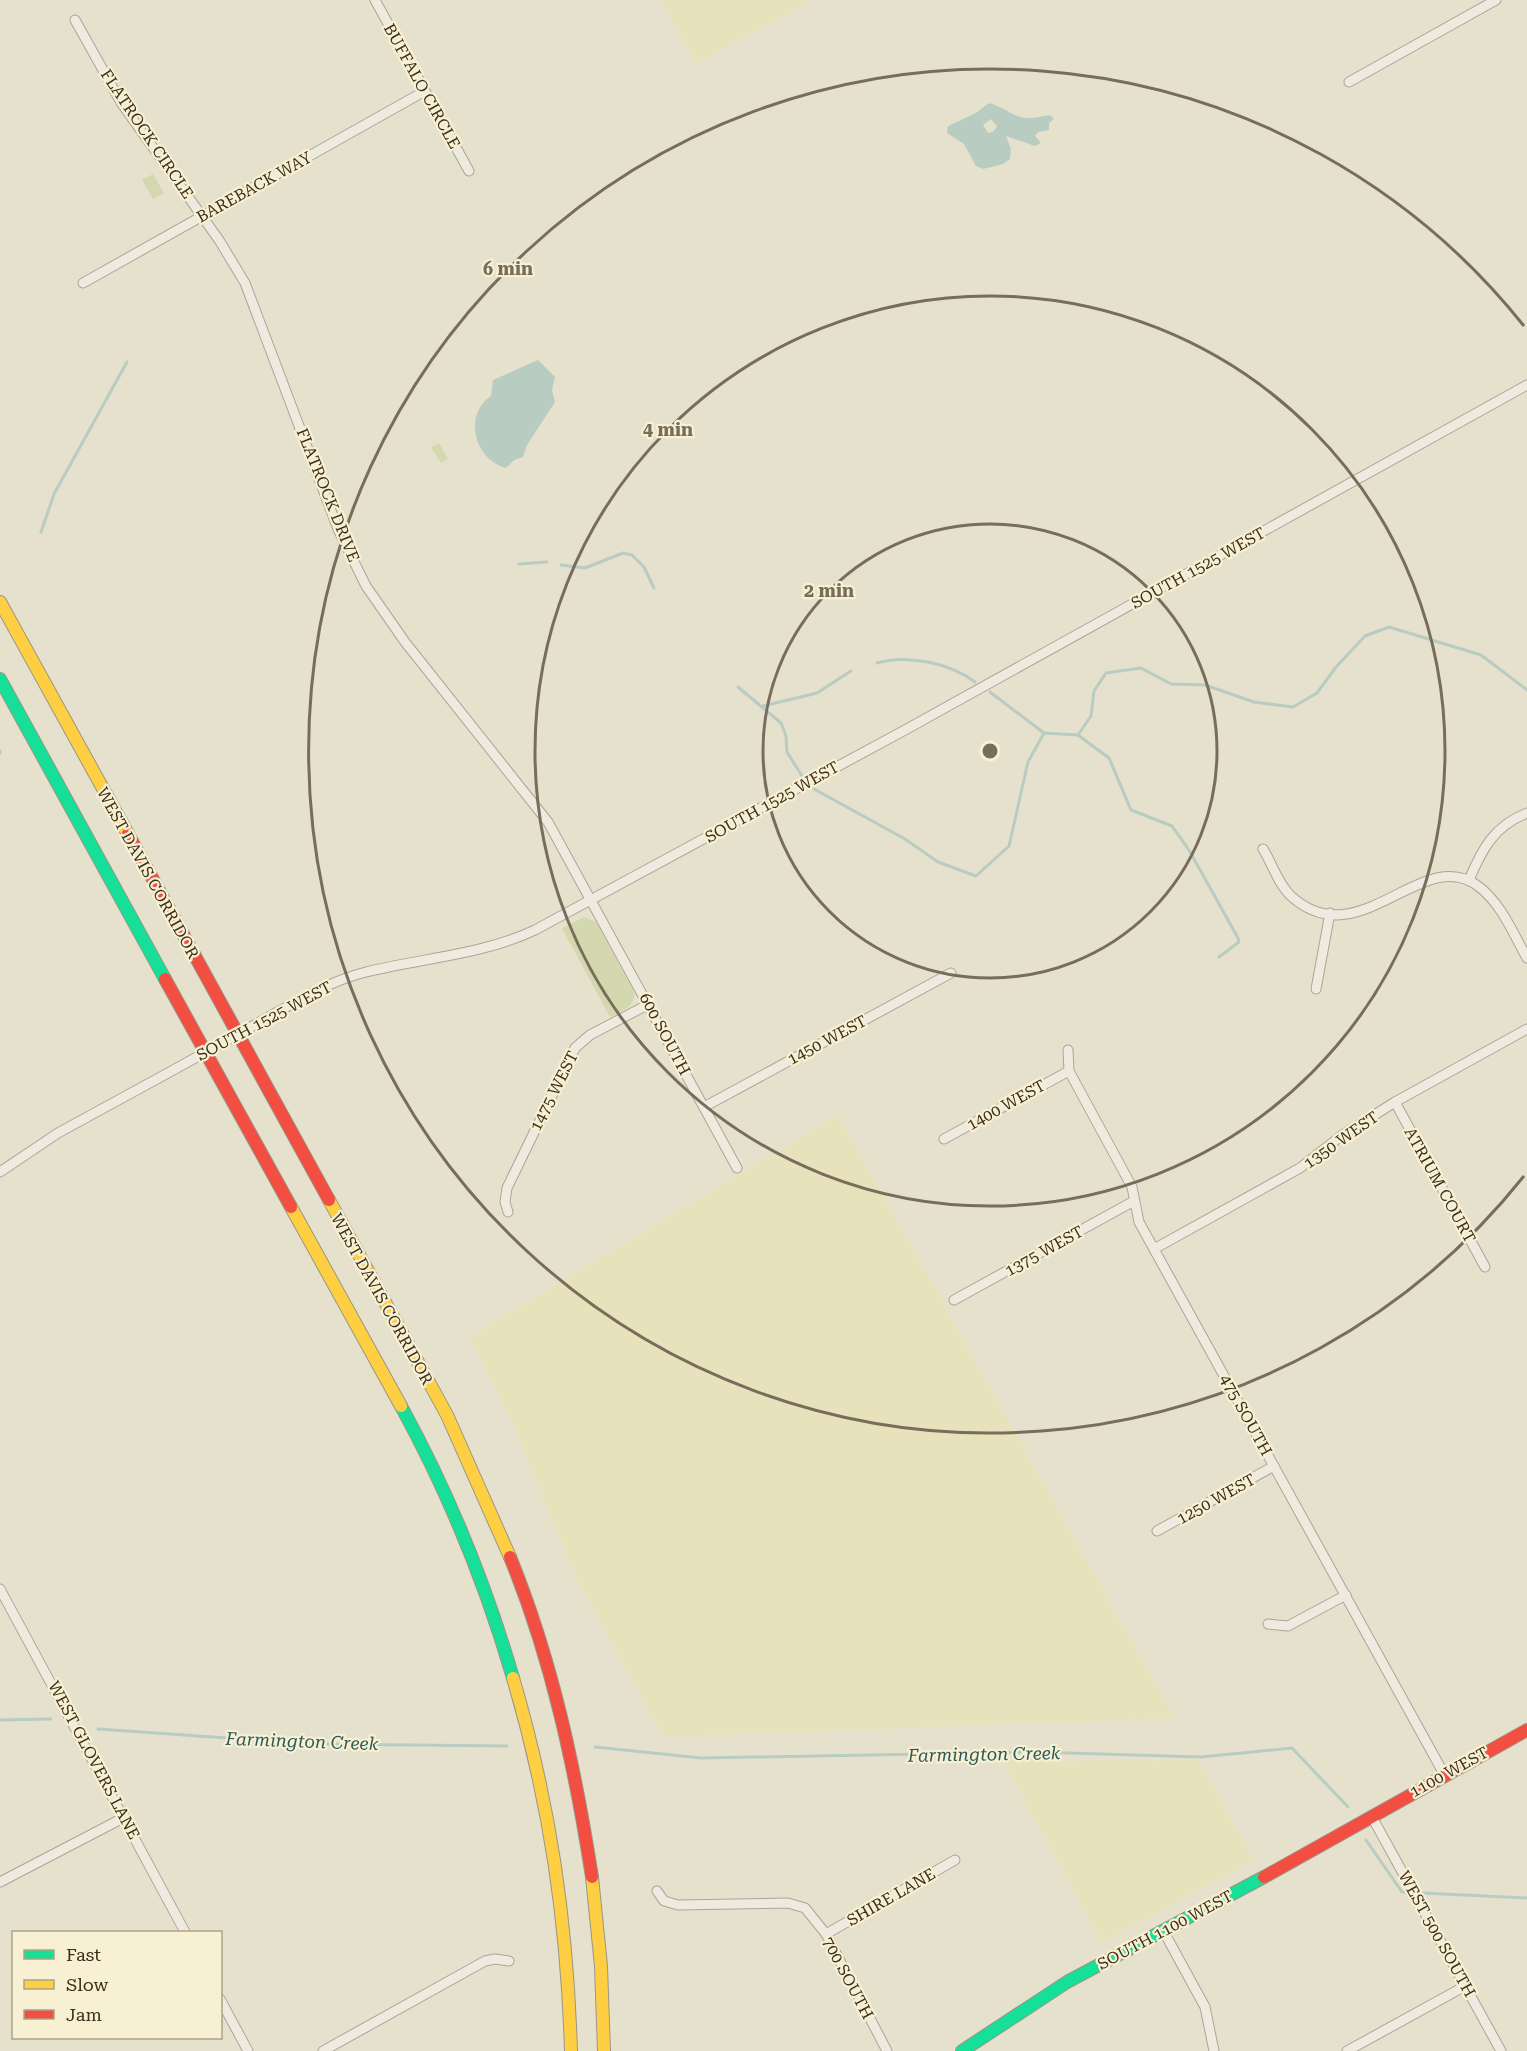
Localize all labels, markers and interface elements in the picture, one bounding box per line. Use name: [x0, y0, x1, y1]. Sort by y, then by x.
street label: BUFFALO CIRCLE: [380, 20, 464, 152]
street label: FLATROCK CIRCLE: [97, 66, 197, 202]
street label: BAREBACK WAY: [193, 147, 315, 227]
text: 6 min: [483, 258, 533, 279]
text: 4 min: [643, 419, 693, 440]
street label: FLATROCK DRIVE: [292, 425, 364, 565]
street label: SOUTH 1525 WEST: [1128, 523, 1269, 613]
text: 2 min: [804, 580, 854, 601]
centre of rings: [980, 741, 1000, 761]
street label: SOUTH 1525 WEST: [702, 757, 843, 847]
street label: WEST DAVIS CORRIDOR: [93, 784, 203, 962]
street label: SOUTH 1525 WEST: [193, 977, 335, 1065]
street label: 600 SOUTH: [635, 990, 695, 1078]
street label: 1450 WEST: [784, 1011, 870, 1069]
street label: 1475 WEST: [526, 1048, 582, 1134]
street label: 1400 WEST: [963, 1075, 1049, 1134]
street label: 1350 WEST: [1300, 1107, 1382, 1173]
street label: ATRIUM COURT: [1400, 1124, 1480, 1246]
street label: WEST DAVIS CORRIDOR: [327, 1210, 437, 1388]
street label: 1375 WEST: [1001, 1221, 1087, 1280]
street label: 475 SOUTH: [1216, 1371, 1276, 1459]
street label: 1250 WEST: [1173, 1469, 1259, 1528]
street label: WEST GLOVERS LANE: [44, 1678, 144, 1842]
water label: Farmington Creek: [224, 1728, 379, 1754]
water label: Farmington Creek: [906, 1742, 1061, 1766]
street label: 1100 WEST: [1406, 1742, 1492, 1801]
street label: SHIRE LANE: [843, 1864, 939, 1930]
street label: WEST 500 SOUTH: [1394, 1868, 1480, 2000]
street label: SOUTH 1100 WEST: [1094, 1886, 1236, 1974]
legend: [12, 1931, 222, 2039]
street label: 700 SOUTH: [818, 1934, 878, 2022]
text: Fast: [66, 1944, 101, 1965]
text: Slow: [66, 1974, 108, 1995]
text: Jam: [66, 2004, 102, 2025]

